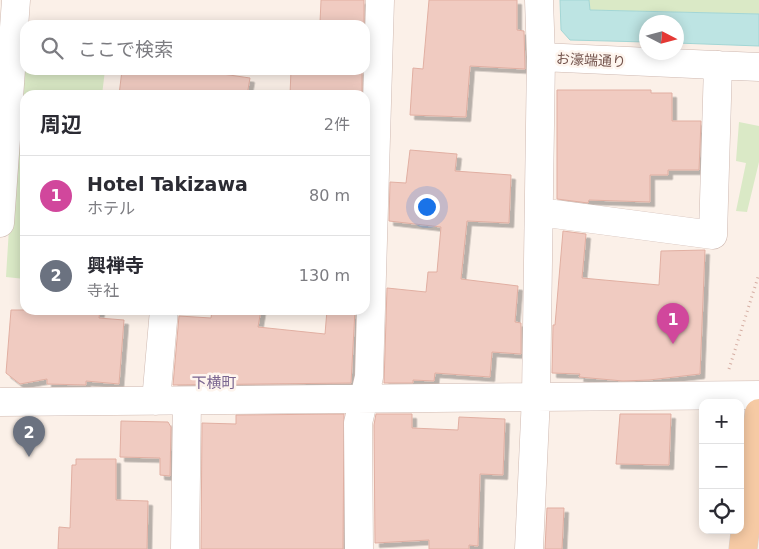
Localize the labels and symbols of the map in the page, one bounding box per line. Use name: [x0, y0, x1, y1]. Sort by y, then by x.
north arrow: [639, 15, 684, 60]
street label: お濠端通り: [556, 50, 626, 70]
your location: [414, 194, 440, 220]
pin: 1: [657, 303, 689, 344]
district label: 下横町: [191, 374, 237, 392]
pin: 2: [13, 416, 45, 457]

